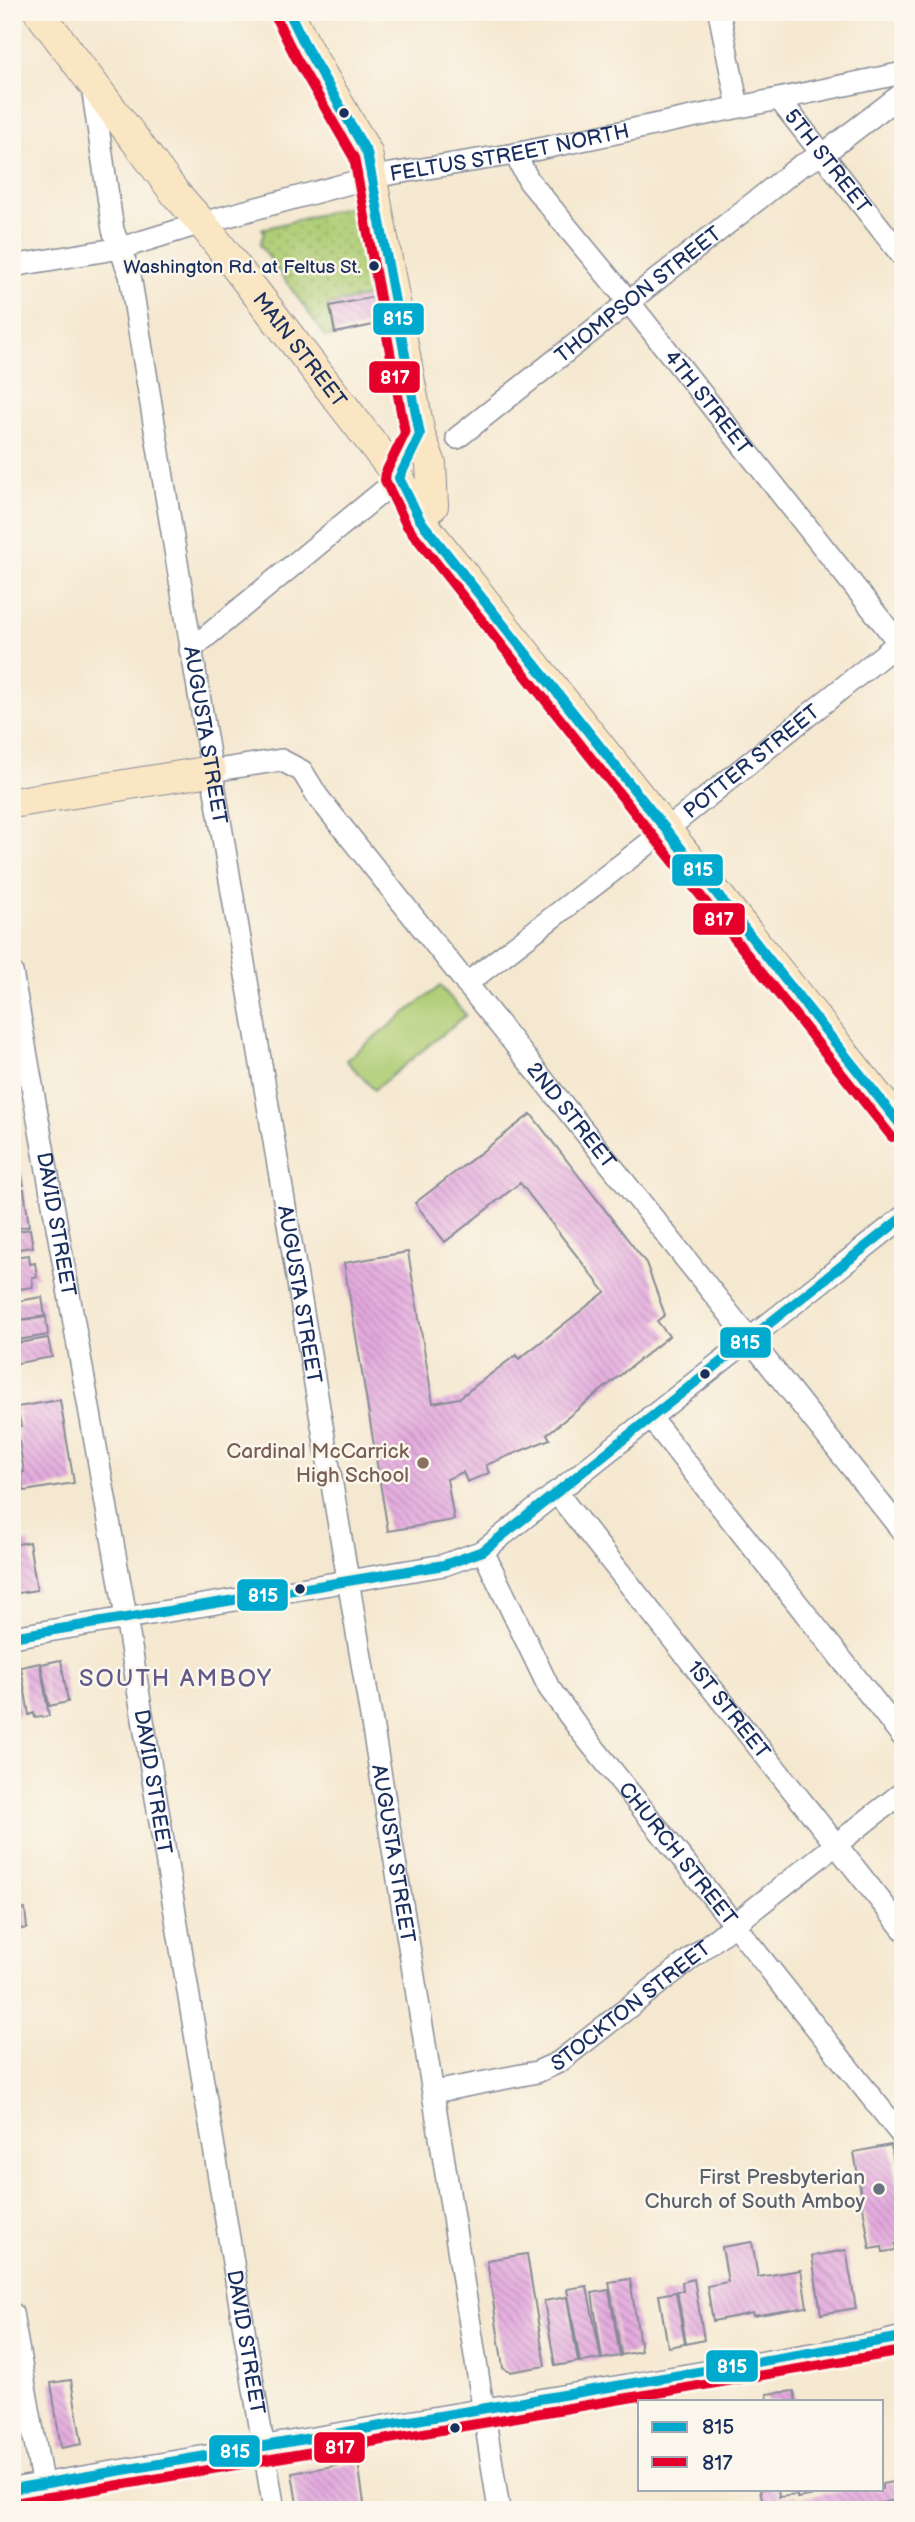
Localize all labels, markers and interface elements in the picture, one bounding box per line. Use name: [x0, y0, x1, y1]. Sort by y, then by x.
street label: 5TH STREET: [779, 104, 876, 219]
unlabelled marker: [337, 106, 351, 120]
street label: FELTUS STREET NORTH: [388, 118, 632, 187]
street label: THOMPSON STREET: [550, 221, 727, 368]
place label: Washington Rd. at Feltus St.: [123, 256, 361, 279]
marker: Washington Rd. at Feltus St.: [367, 259, 381, 273]
street label: MAIN STREET: [247, 288, 352, 413]
line badge: 815: [372, 302, 425, 336]
text: 815: [383, 308, 413, 331]
street label: 4TH STREET: [659, 345, 757, 460]
line badge: 817: [368, 360, 421, 394]
text: 817: [380, 367, 410, 390]
street label: AUGUSTA STREET: [178, 644, 232, 826]
street label: POTTER STREET: [679, 699, 825, 824]
line badge: 815: [671, 853, 724, 887]
text: 815: [683, 859, 713, 882]
line badge: 817: [692, 902, 746, 936]
text: 817: [704, 909, 734, 932]
street label: 2ND STREET: [521, 1057, 621, 1174]
street label: DAVID STREET: [31, 1150, 81, 1299]
street label: AUGUSTA STREET: [272, 1204, 327, 1386]
line badge: 815: [719, 1326, 772, 1359]
text: 815: [730, 1332, 760, 1355]
unlabelled marker: [698, 1367, 712, 1381]
place label: Cardinal McCarrick High School: [226, 1439, 410, 1488]
marker: Cardinal McCarrick High School: [415, 1455, 431, 1471]
line badge: 815: [236, 1578, 289, 1612]
unlabelled marker: [293, 1582, 307, 1596]
text: 815: [248, 1585, 278, 1608]
street label: 1ST STREET: [682, 1656, 775, 1765]
district label: SOUTH AMBOY: [79, 1664, 273, 1693]
street label: DAVID STREET: [129, 1708, 177, 1856]
street label: AUGUSTA STREET: [366, 1763, 420, 1945]
street label: CHURCH STREET: [613, 1777, 742, 1931]
street label: STOCKTON STREET: [547, 1936, 716, 2077]
place label: First Presbyterian Church of South Amboy: [644, 2165, 866, 2214]
marker: First Presbyterian Church of South Amboy: [871, 2181, 887, 2197]
street label: DAVID STREET: [221, 2268, 270, 2417]
line badge: 815: [705, 2349, 759, 2383]
text: 815: [717, 2356, 747, 2379]
legend: [638, 2400, 884, 2490]
text: 815: [702, 2415, 734, 2440]
unlabelled marker: [448, 2421, 462, 2435]
line badge: 817: [313, 2431, 366, 2464]
line badge: 815: [208, 2434, 261, 2468]
text: 817: [325, 2437, 355, 2460]
text: 815: [220, 2441, 250, 2464]
text: 817: [702, 2451, 733, 2476]

